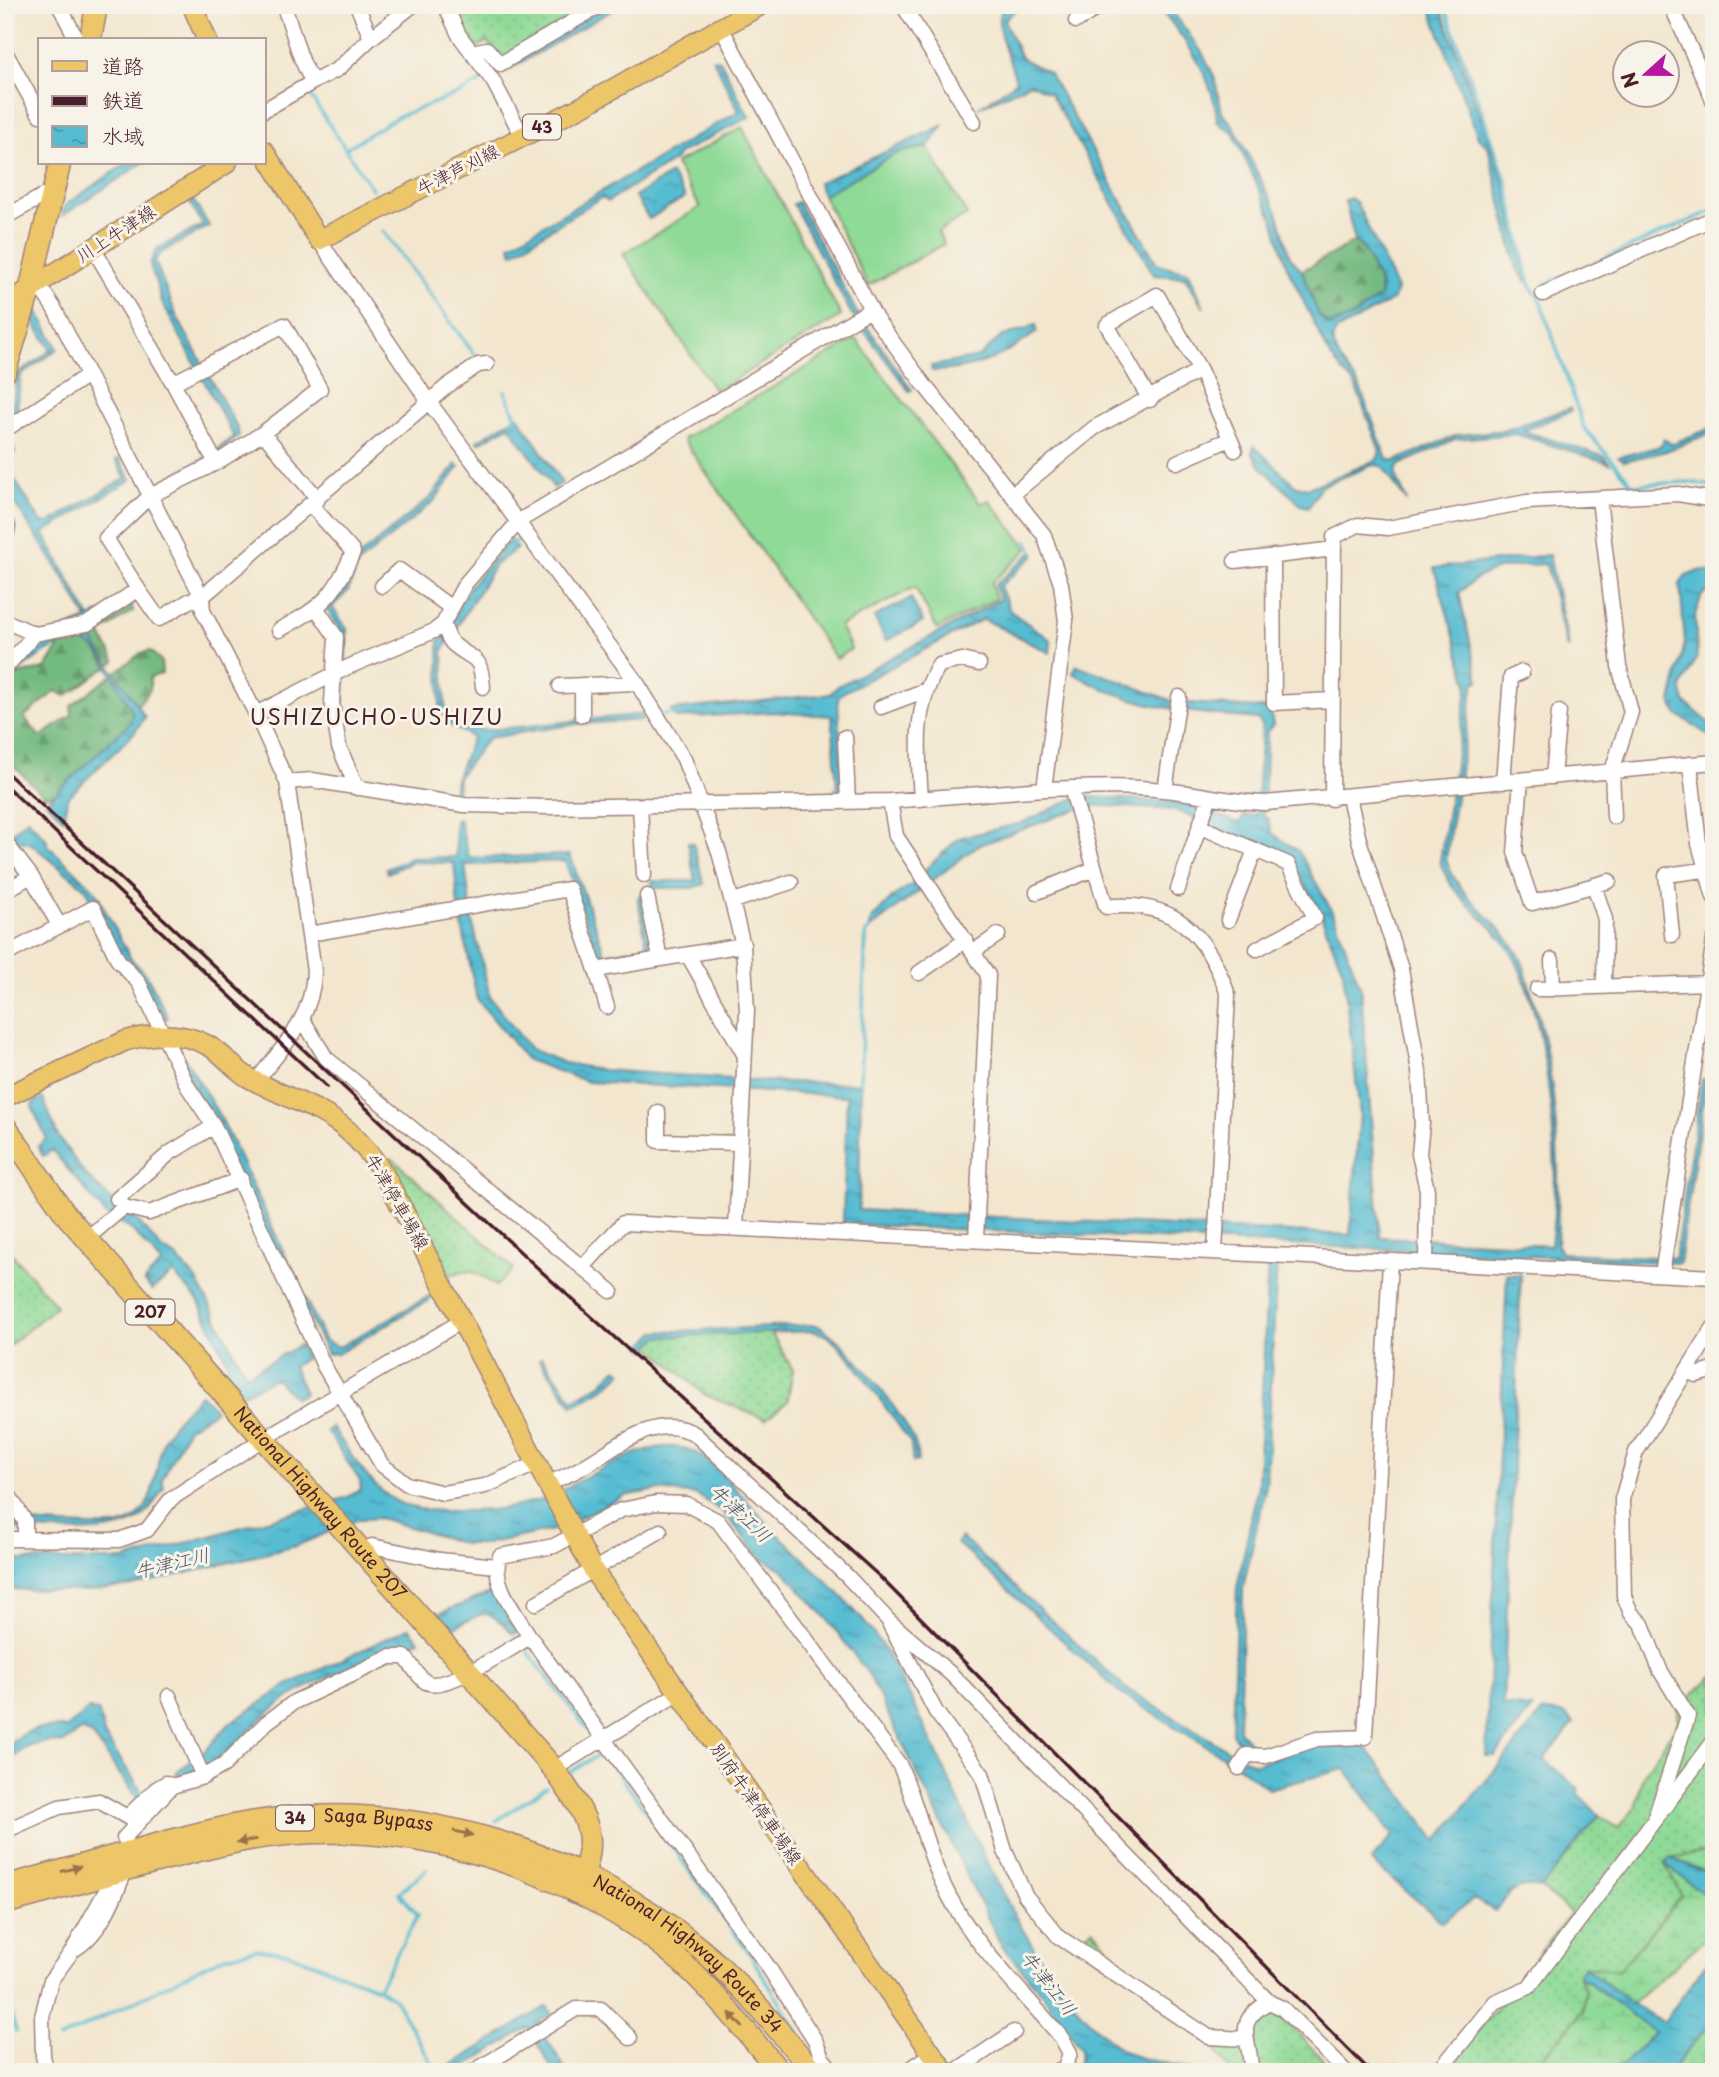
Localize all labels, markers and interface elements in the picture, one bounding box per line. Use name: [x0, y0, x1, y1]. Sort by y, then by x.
legend: [38, 38, 266, 164]
north arrow: [1610, 38, 1680, 108]
text: 道路: [102, 49, 144, 81]
text: N: [1613, 68, 1645, 92]
text: 鉄道: [102, 83, 144, 115]
road number: 43: [523, 114, 561, 140]
text: 水域: [102, 119, 144, 151]
street label: 牛津芦刈線: [411, 136, 504, 201]
street label: 川上牛津線: [70, 197, 160, 269]
district label: USHIZUCHO-USHIZU: [250, 700, 504, 732]
street label: 牛津停車場線: [360, 1148, 437, 1255]
road number: 207: [125, 1300, 174, 1324]
street label: National Highway Route 207: [228, 1400, 414, 1605]
water label: 牛津江川: [704, 1476, 779, 1548]
water label: 牛津江川: [132, 1540, 212, 1584]
street label: 別府牛津停車場線: [705, 1736, 810, 1870]
street label: Saga Bypass: [323, 1801, 435, 1837]
road number: 34: [276, 1806, 314, 1830]
one-way arrow: [452, 1827, 474, 1838]
one-way arrow: [236, 1836, 258, 1847]
one-way arrow: [60, 1863, 82, 1874]
street label: National Highway Route 34: [589, 1867, 790, 2038]
water label: 牛津江川: [1015, 1944, 1084, 2021]
one-way arrow: [728, 2012, 744, 2029]

